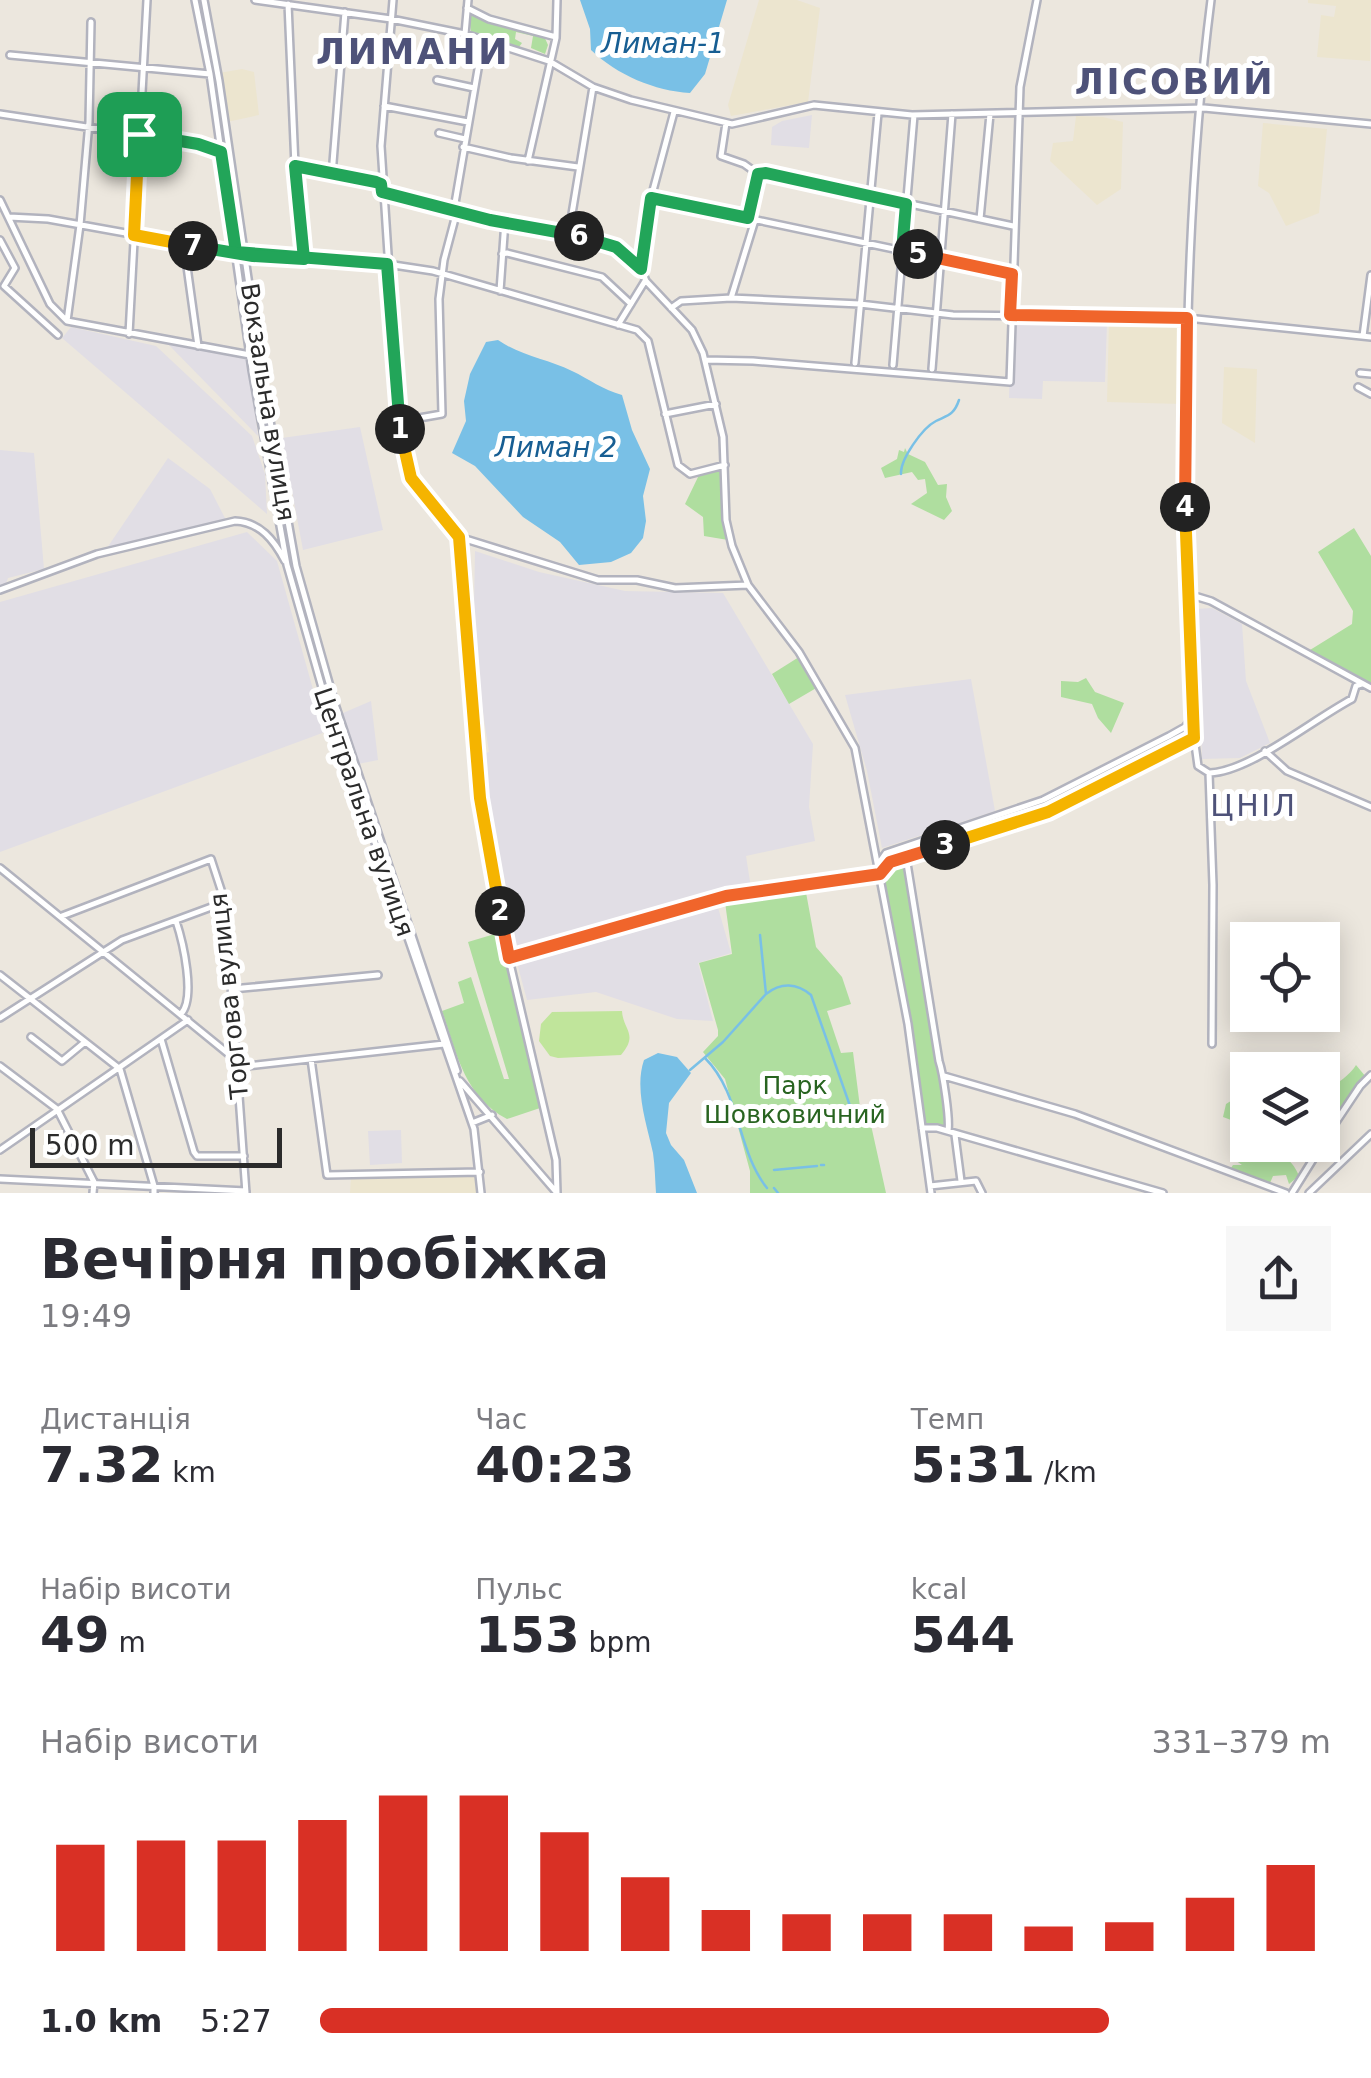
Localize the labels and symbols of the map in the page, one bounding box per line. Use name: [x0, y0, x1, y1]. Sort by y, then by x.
water label: Лиман-1: [600, 27, 725, 60]
district label: ЛИМАНИ: [316, 32, 510, 72]
district label: ЛІСОВИЙ: [1075, 61, 1275, 102]
pin: [97, 92, 182, 177]
pin: 6: [554, 211, 604, 261]
pin: 7: [168, 221, 218, 271]
pin: 5: [893, 229, 943, 279]
street label: Вокзальна вулиця: [235, 281, 301, 523]
pin: 1: [375, 404, 425, 454]
water label: Лиман 2: [494, 431, 617, 464]
pin: 4: [1160, 482, 1210, 532]
street label: Центральна вулиця: [308, 684, 420, 940]
district label: ЦНІЛ: [1210, 788, 1298, 823]
pin: 3: [920, 820, 970, 870]
pin: 2: [475, 886, 525, 936]
street label: Торгова вулиця: [204, 892, 254, 1101]
park label: Парк Шовковичний: [704, 1071, 886, 1129]
scale bar: [30, 1123, 282, 1168]

